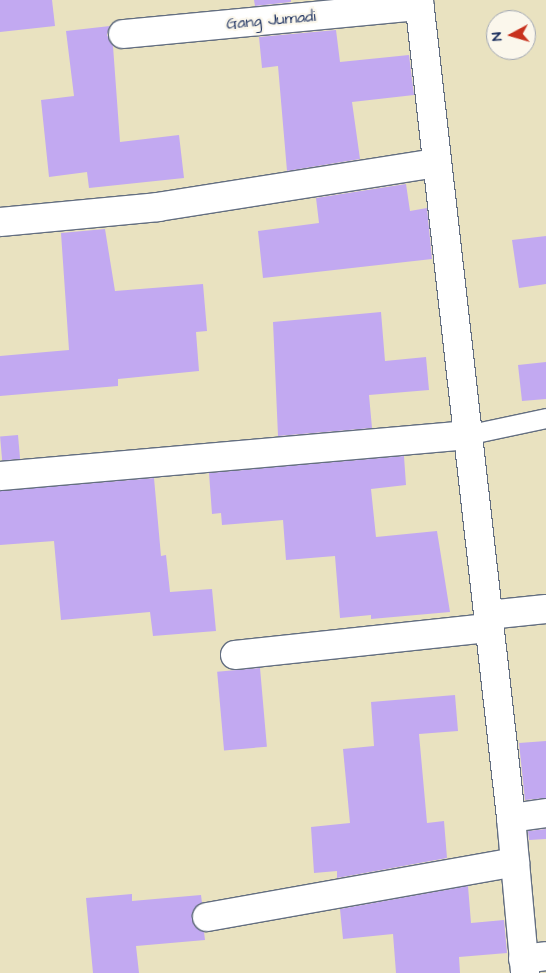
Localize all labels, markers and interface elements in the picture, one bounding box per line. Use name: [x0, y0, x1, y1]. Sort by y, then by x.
street label: Gang Jumadi: [225, 7, 317, 33]
north arrow: [486, 10, 536, 60]
text: N: [487, 31, 507, 42]

